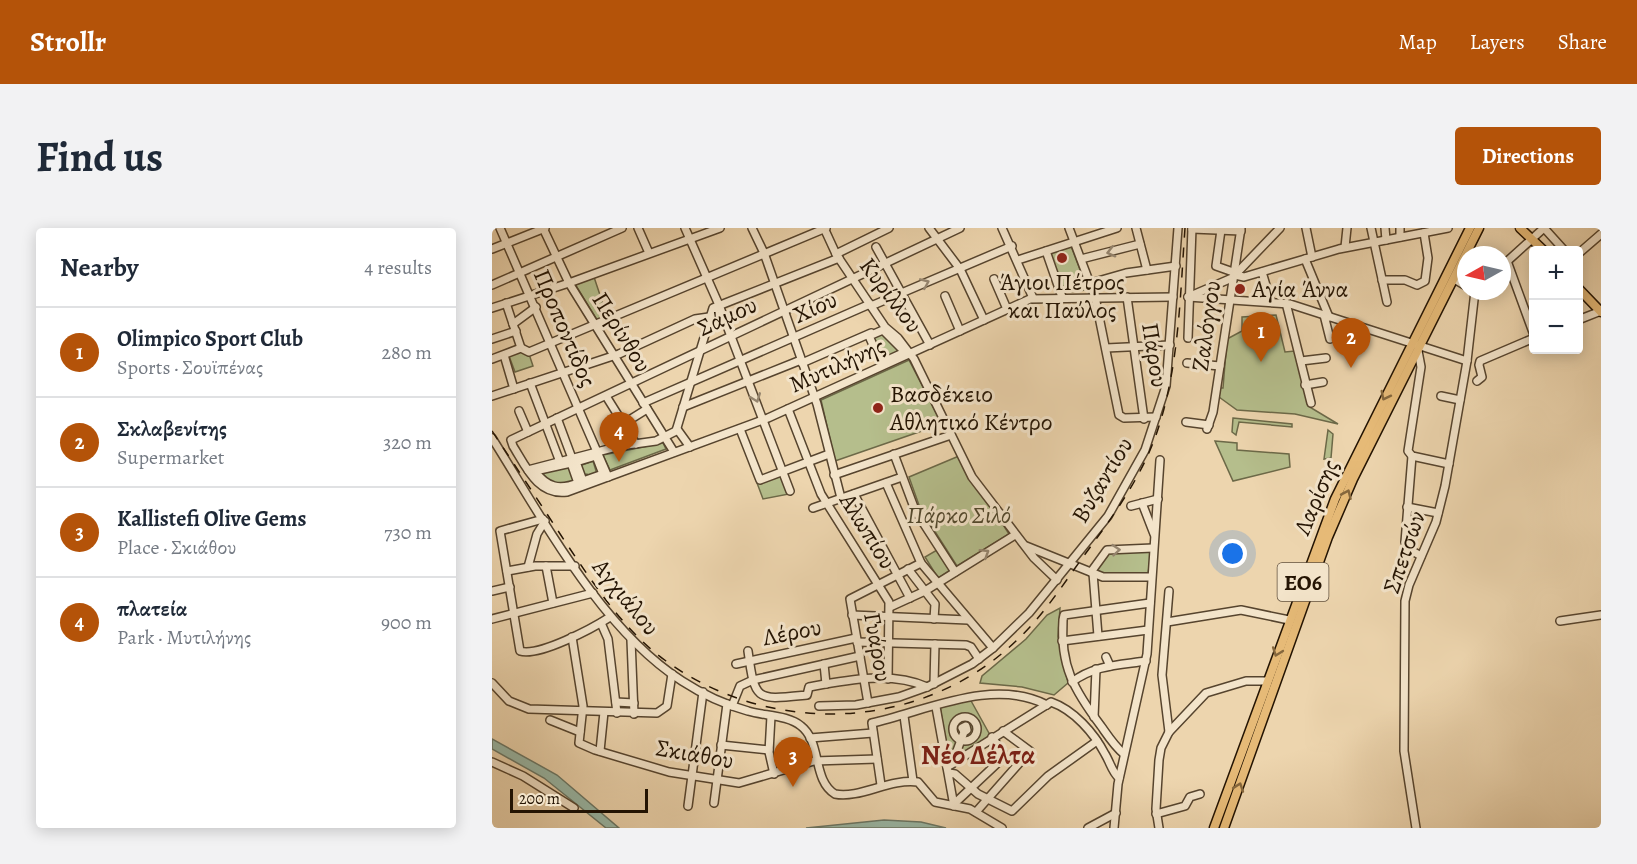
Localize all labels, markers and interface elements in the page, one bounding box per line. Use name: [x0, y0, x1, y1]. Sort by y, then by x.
text: Strollr: [30, 23, 106, 61]
text: Map: [1398, 28, 1437, 56]
text: Layers: [1470, 28, 1525, 56]
text: Share: [1558, 28, 1607, 56]
button: Directions: [1455, 127, 1601, 185]
text: Find us: [36, 128, 163, 185]
one-way arrow: [1106, 244, 1116, 257]
north arrow: [1457, 246, 1511, 300]
map controls: [1529, 246, 1583, 354]
button: +: [1529, 246, 1583, 300]
text: Nearby: [60, 250, 139, 285]
street label: Κυρίλλου: [852, 251, 930, 339]
marker: Άγιοι Πέτρος και Παύλος: [1055, 251, 1069, 265]
text: 4 results: [364, 254, 432, 281]
street label: Προποντίδος: [526, 264, 604, 392]
place label: Άγιοι Πέτρος και Παύλος: [999, 266, 1125, 326]
place label: Αγία Άννα: [1251, 273, 1348, 305]
one-way arrow: [919, 278, 930, 290]
street label: Ζαλόγγου: [1184, 279, 1228, 373]
marker: Αγία Άννα: [1233, 282, 1247, 296]
street label: Χίου: [788, 283, 842, 331]
street label: Περίνθου: [585, 286, 659, 378]
street label: Σάμου: [692, 288, 762, 344]
button: −: [1529, 300, 1583, 354]
pin: 1: [1242, 312, 1280, 362]
pin: 2: [1332, 318, 1370, 368]
street label: Πάρου: [1134, 321, 1176, 389]
text: Olimpico Sport Club: [117, 324, 303, 354]
street label: Μυτιλήνης: [784, 330, 890, 400]
text: 1: [76, 339, 83, 366]
text: 280 m: [382, 339, 432, 366]
text: Sports · Σουϊπένας: [117, 354, 263, 381]
place label: Βασδέκειο Αθλητικό Κέντρο: [889, 378, 1053, 438]
one-way arrow: [1381, 389, 1392, 400]
one-way arrow: [748, 393, 761, 403]
marker: Βασδέκειο Αθλητικό Κέντρο: [871, 401, 885, 415]
pin: 4: [600, 412, 638, 462]
text: Σκλαβενίτης: [117, 414, 227, 444]
text: 2: [75, 429, 84, 456]
text: 320 m: [383, 429, 432, 456]
street label: Βυζαντίου: [1064, 431, 1140, 529]
text: Supermarket: [117, 444, 224, 471]
street label: Λαρίσης: [1285, 454, 1346, 541]
street label: Αλωπίου: [832, 486, 904, 575]
one-way arrow: [1339, 489, 1351, 500]
park label: Πάρκο Σιλό: [907, 499, 1011, 531]
text: Kallistefi Olive Gems: [117, 504, 306, 534]
street label: Σπετσών: [1375, 507, 1433, 597]
text: 3: [75, 519, 84, 546]
text: 730 m: [384, 519, 432, 546]
text: Place · Σκιάθου: [117, 534, 237, 561]
your location: [1218, 539, 1247, 568]
one-way arrow: [1112, 544, 1121, 557]
one-way arrow: [979, 549, 989, 561]
street label: Αγχιάλου: [585, 551, 667, 642]
road number: ΕΟ6: [1278, 563, 1328, 601]
text: πλατεία: [117, 594, 188, 624]
text: 4: [75, 609, 84, 636]
text: 900 m: [381, 609, 432, 636]
street label: Γυάρου: [856, 610, 900, 684]
street label: Λέρου: [759, 611, 824, 654]
text: Park · Μυτιλήνης: [117, 624, 251, 651]
one-way arrow: [1272, 647, 1285, 657]
street label: Σκιάθου: [654, 731, 736, 777]
district label: Νέο Δέλτα: [921, 737, 1035, 773]
pin: 3: [774, 738, 812, 787]
one-way arrow: [1231, 782, 1244, 792]
scale bar: [510, 786, 648, 814]
text: 200 m: [519, 788, 560, 810]

